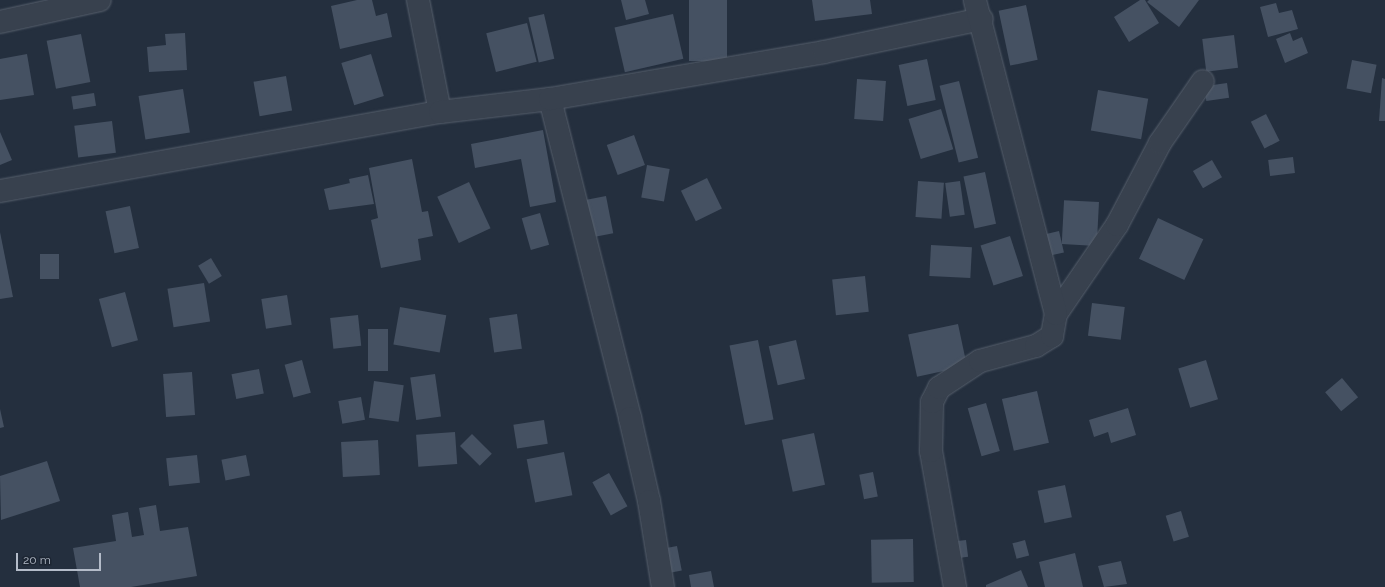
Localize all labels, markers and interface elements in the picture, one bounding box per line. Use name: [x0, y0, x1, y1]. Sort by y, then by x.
scale bar: [18, 545, 103, 571]
text: 20 m: [23, 553, 51, 567]

